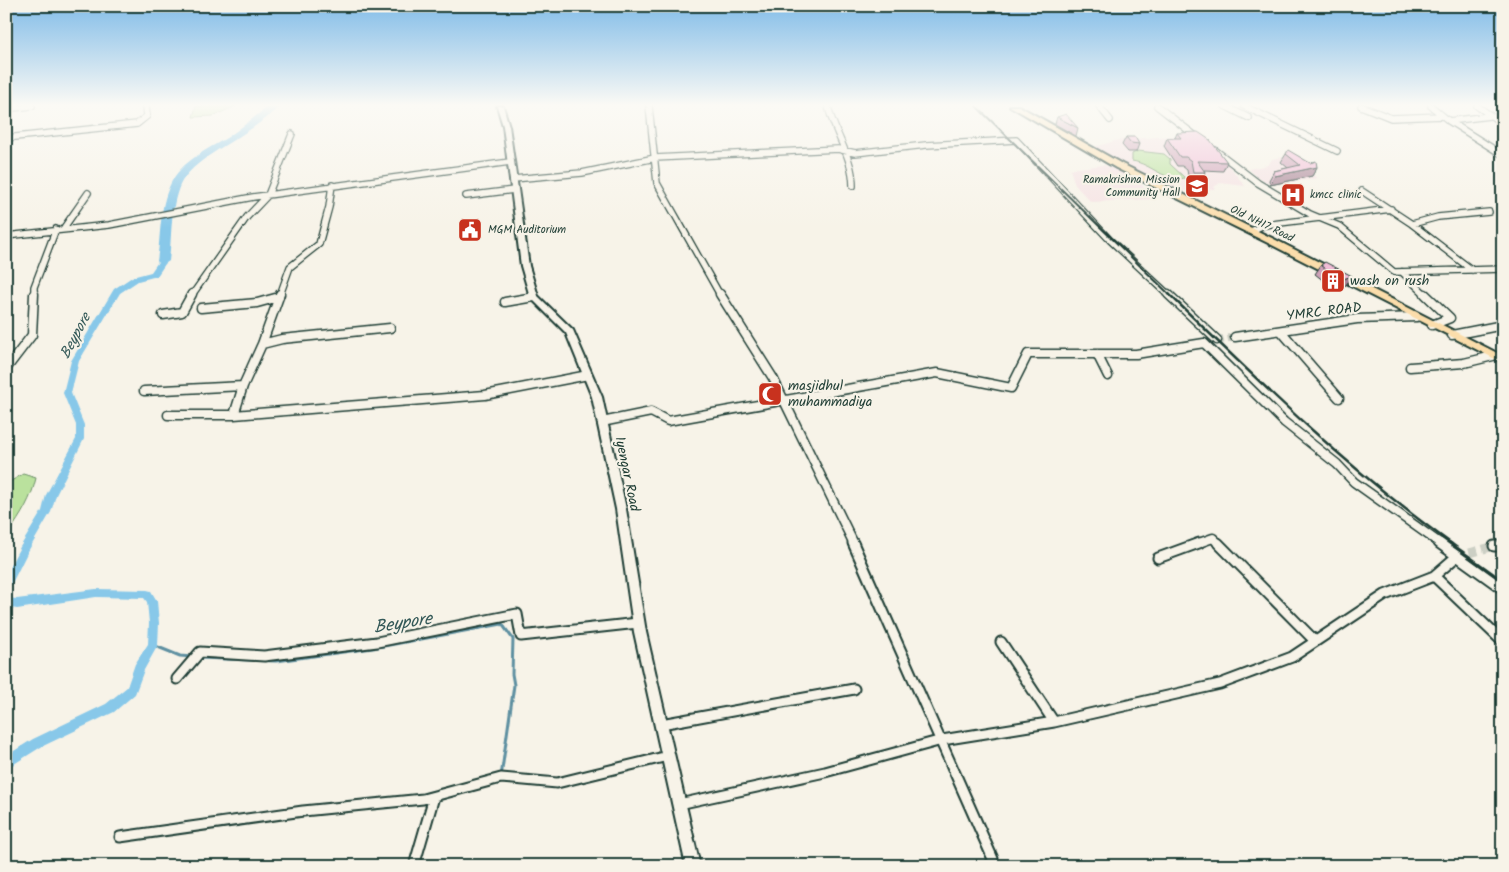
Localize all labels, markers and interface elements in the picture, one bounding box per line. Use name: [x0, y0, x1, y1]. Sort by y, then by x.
place label: Ramakrishna Mission Community Hall: [1083, 171, 1180, 202]
school or university icon: Ramakrishna Mission Community Hall: [1184, 173, 1210, 199]
hospital icon: kmcc clinic: [1280, 182, 1306, 208]
place label: kmcc clinic: [1310, 186, 1362, 204]
street label: Old NH17 Road: [1227, 201, 1297, 247]
public building icon: MGM Auditorium: [457, 217, 483, 243]
place label: MGM Auditorium: [488, 221, 566, 239]
building icon: wash on rush: [1320, 268, 1346, 294]
place label: wash on rush: [1350, 270, 1429, 292]
street label: YMRC ROAD: [1285, 296, 1363, 328]
water label: Beypore: [54, 308, 99, 363]
place label: masjidhul muhammadiya: [788, 375, 872, 413]
mosque icon: masjidhul muhammadiya: [757, 381, 783, 407]
street label: Iyengar Road: [608, 434, 646, 515]
water label: Beypore: [372, 605, 436, 643]

